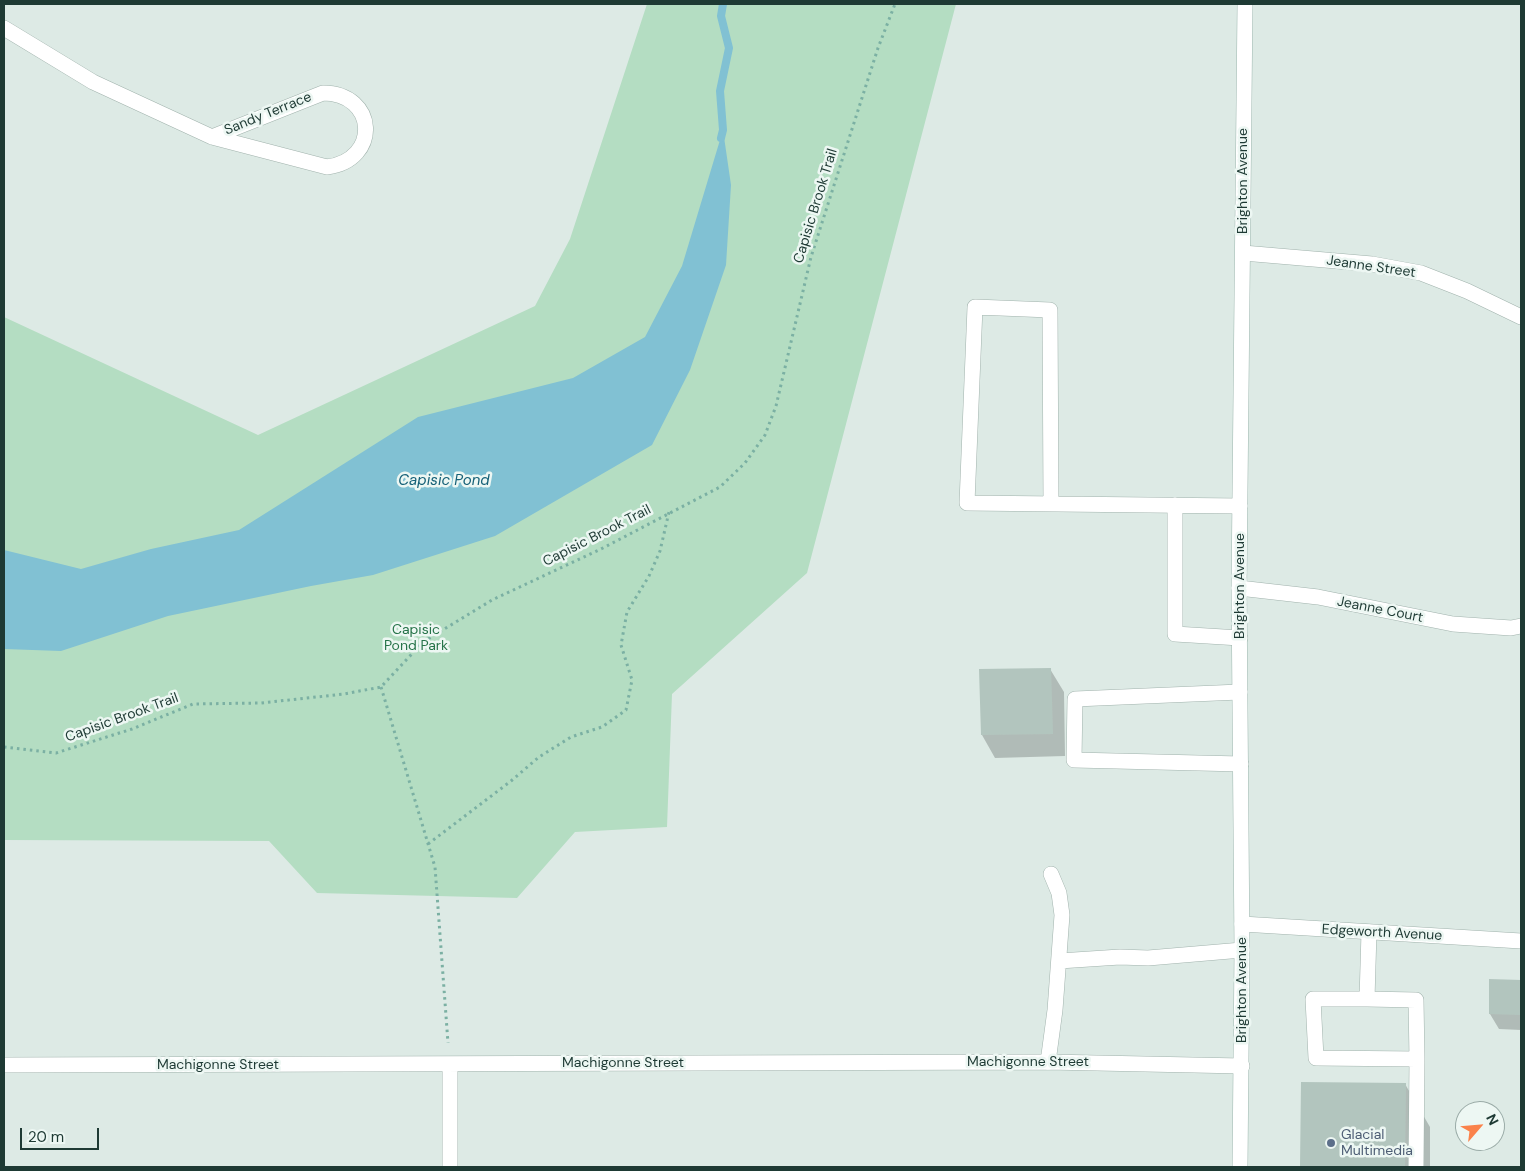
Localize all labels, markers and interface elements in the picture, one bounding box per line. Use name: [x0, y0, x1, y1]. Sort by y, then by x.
street label: Sandy Terrace: [222, 89, 314, 139]
street label: Brighton Avenue: [1235, 128, 1251, 234]
street label: Capisic Brook Trail: [791, 147, 841, 265]
street label: Jeanne Street: [1325, 252, 1417, 282]
water label: Capisic Pond: [398, 472, 490, 490]
street label: Capisic Brook Trail: [540, 502, 654, 570]
street label: Brighton Avenue: [1232, 533, 1248, 639]
street label: Jeanne Court: [1336, 593, 1424, 627]
park label: Capisic Pond Park: [384, 622, 448, 654]
street label: Capisic Brook Trail: [63, 690, 181, 746]
street label: Edgeworth Avenue: [1321, 921, 1443, 945]
street label: Brighton Avenue: [1234, 937, 1250, 1043]
street label: Machigonne Street: [967, 1054, 1089, 1070]
street label: Machigonne Street: [562, 1055, 684, 1071]
street label: Machigonne Street: [157, 1057, 279, 1073]
north arrow: [1455, 1101, 1505, 1151]
text: N: [1482, 1111, 1503, 1128]
scale bar: [22, 1118, 101, 1150]
text: 20 m: [28, 1127, 64, 1147]
place label: Glacial Multimedia: [1341, 1127, 1413, 1160]
marker: Glacial Multimedia: [1325, 1137, 1337, 1149]

